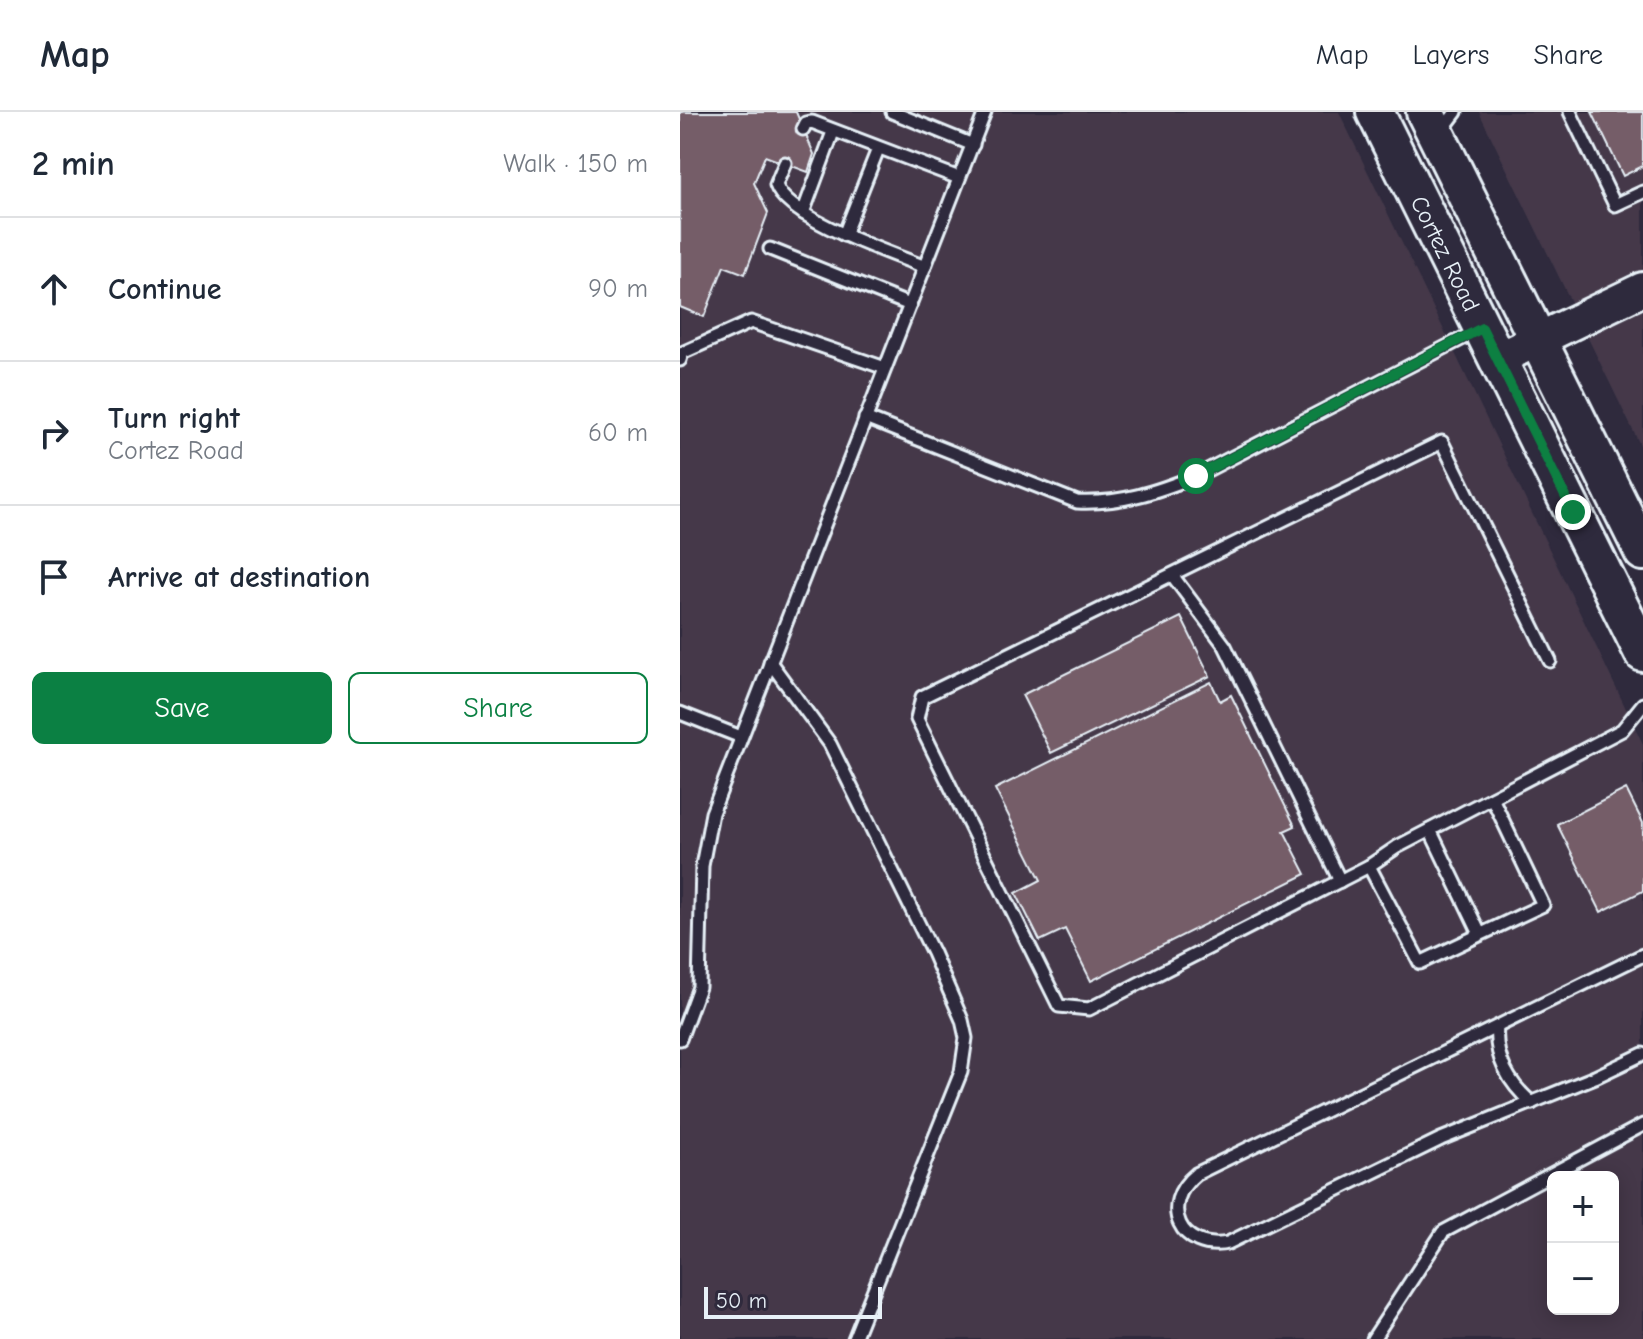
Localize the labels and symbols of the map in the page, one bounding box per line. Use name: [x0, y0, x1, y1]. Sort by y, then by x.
street label: Cortez Road: [1405, 191, 1486, 316]
route start: [1178, 458, 1214, 494]
route end: [1555, 494, 1591, 530]
scale bar: [704, 1283, 882, 1319]

